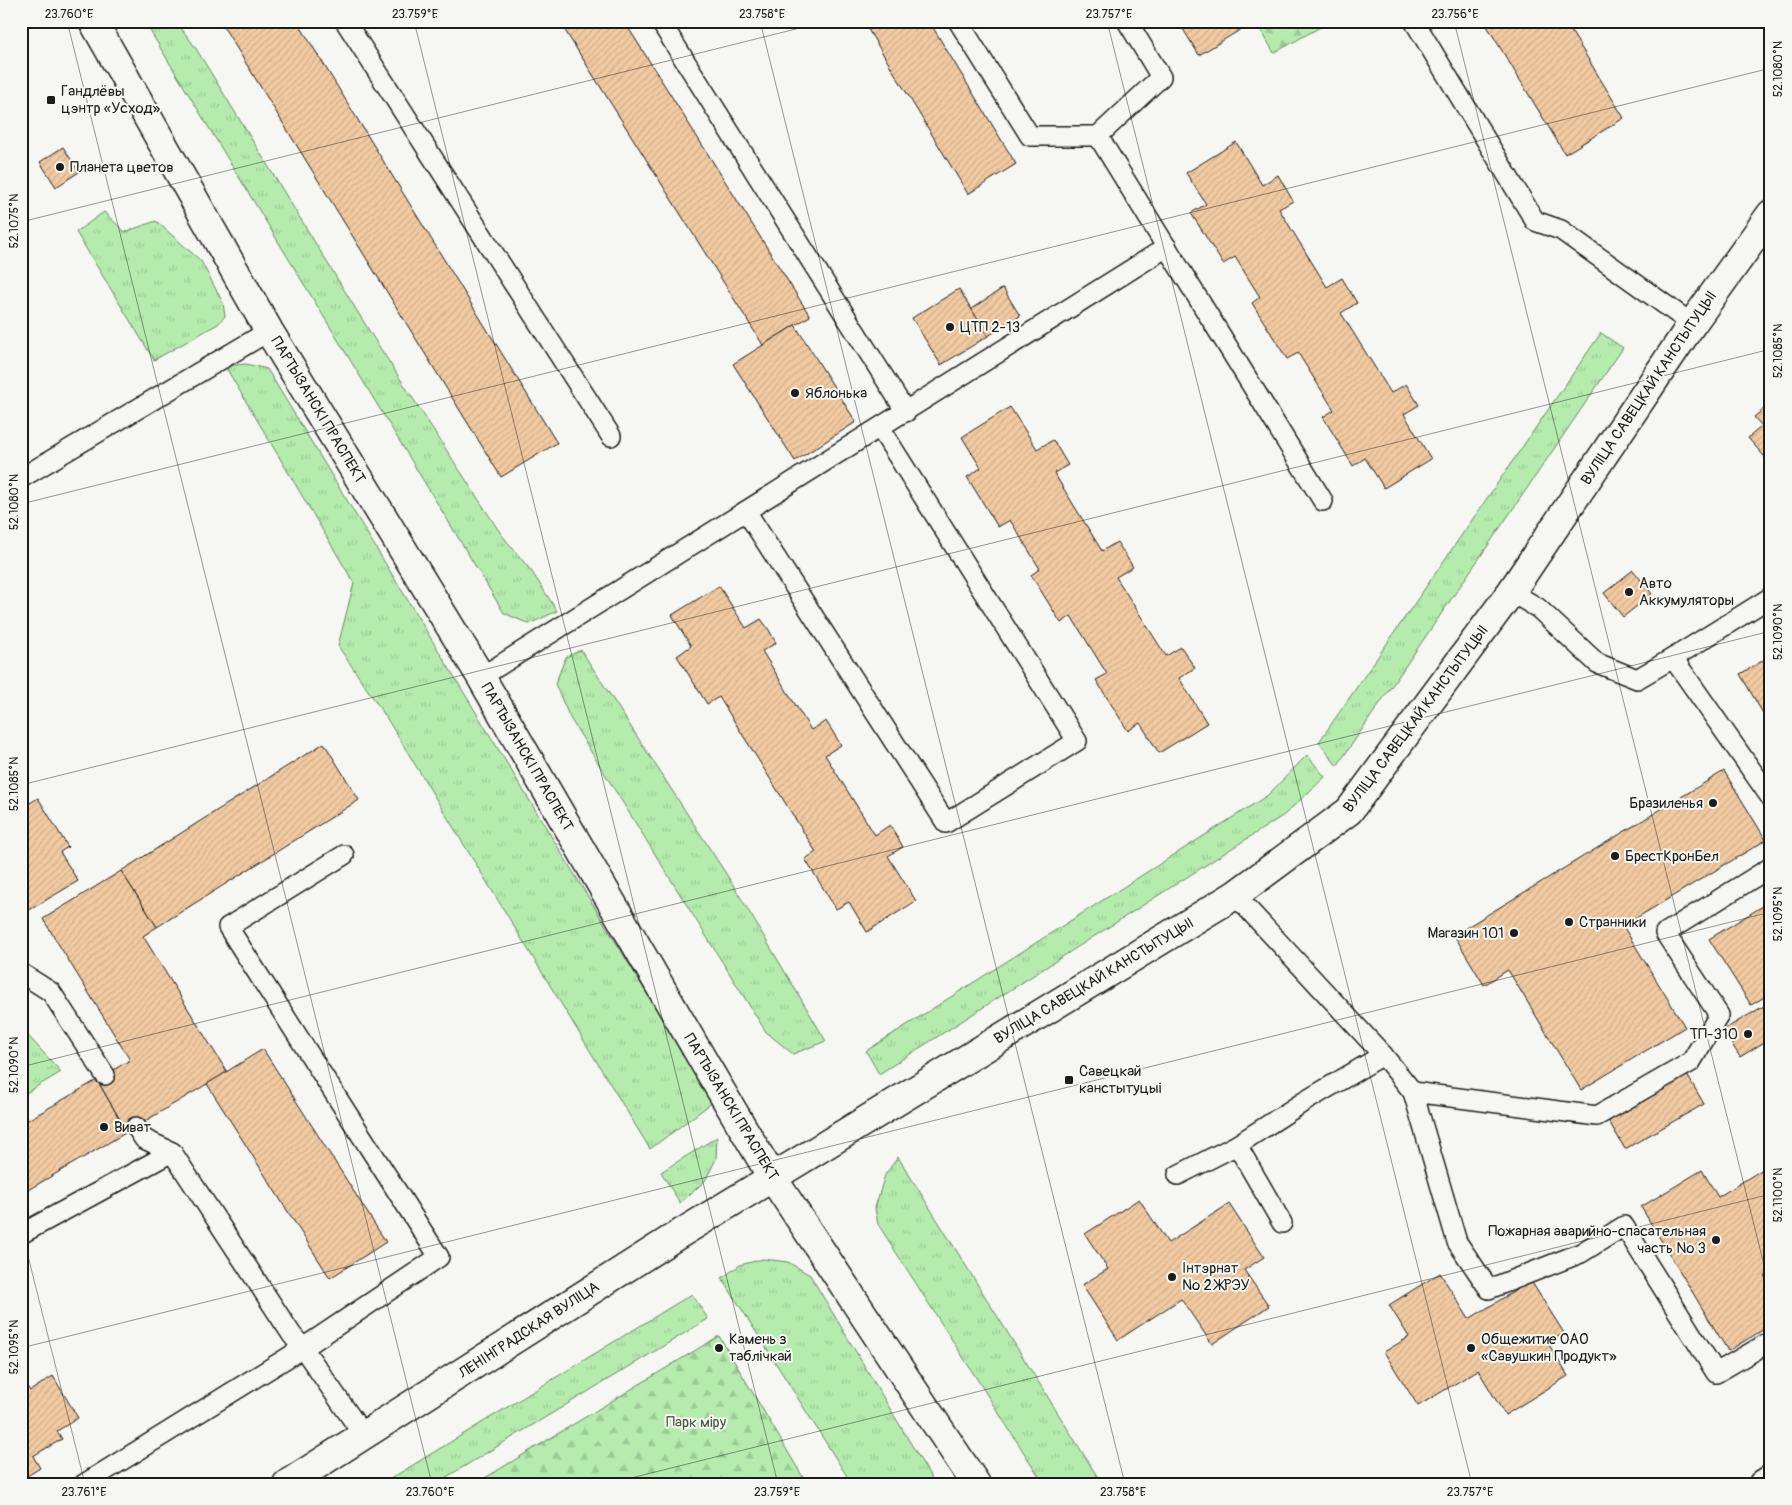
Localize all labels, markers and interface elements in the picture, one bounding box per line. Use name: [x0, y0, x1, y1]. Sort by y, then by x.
text: 23.760°E: [45, 7, 93, 22]
text: 23.759°E: [392, 7, 438, 22]
text: 23.758°E: [739, 7, 785, 22]
text: 23.757°E: [1086, 7, 1132, 22]
text: 23.756°E: [1431, 7, 1479, 22]
text: 52.1080°N: [1771, 41, 1786, 97]
place label: Гандлёвы цэнтр «Усход»: [61, 82, 160, 118]
marker: Гандлёвы цэнтр «Усход»: [45, 94, 57, 106]
place label: Планета цветов: [70, 158, 174, 177]
marker: Планета цветов: [54, 161, 66, 173]
text: 52.1075°N: [7, 194, 22, 248]
street label: ВУЛІЦА САВЕЦКАЙ КАНСТЫТУЦЫІ: [1577, 287, 1721, 489]
place label: ЦТП 2-13: [960, 318, 1020, 337]
marker: ЦТП 2-13: [944, 321, 956, 333]
text: 52.1085°N: [1771, 324, 1786, 378]
street label: ПАРТЫЗАНСКІ ПРАСПЕКТ: [267, 333, 369, 487]
place label: Яблонька: [805, 384, 867, 403]
marker: Яблонька: [789, 387, 801, 399]
text: 52.1080°N: [7, 474, 22, 530]
place label: Авто Аккумуляторы: [1639, 574, 1734, 610]
marker: Авто Аккумуляторы: [1623, 586, 1635, 598]
text: 52.1090°N: [1771, 604, 1786, 660]
street label: ВУЛІЦА САВЕЦКАЙ КАНСТЫТУЦЫІ: [1339, 621, 1493, 817]
street label: ПАРТЫЗАНСКІ ПРАСПЕКТ: [477, 679, 577, 835]
text: 52.1085°N: [7, 757, 22, 811]
place label: Бразиленья: [1629, 794, 1703, 813]
marker: Бразиленья: [1707, 797, 1719, 809]
place label: БрестКронБел: [1625, 847, 1719, 866]
marker: БрестКронБел: [1609, 850, 1621, 862]
text: 52.1095°N: [1771, 887, 1786, 941]
place label: Странники: [1579, 913, 1646, 932]
street label: ВУЛІЦА САВЕЦКАЙ КАНСТЫТУЦЫІ: [990, 914, 1198, 1048]
marker: Странники: [1563, 916, 1575, 928]
place label: Магазин 101: [1428, 924, 1504, 943]
marker: Магазин 101: [1508, 927, 1520, 939]
place label: ТП-310: [1690, 1025, 1738, 1044]
marker: ТП-310: [1742, 1028, 1754, 1040]
street label: ПАРТЫЗАНСКІ ПРАСПЕКТ: [680, 1030, 782, 1184]
text: 52.1090°N: [7, 1037, 22, 1093]
place label: Савецкай канстытуцыі: [1079, 1062, 1162, 1098]
marker: Савецкай канстытуцыі: [1063, 1074, 1075, 1086]
place label: Виват: [114, 1118, 152, 1137]
marker: Виват: [98, 1121, 110, 1133]
text: 52.1100°N: [1771, 1168, 1786, 1223]
place label: Пожарная аварийно-спасательная часть № 3: [1488, 1222, 1706, 1258]
marker: Пожарная аварийно-спасательная часть № 3: [1710, 1234, 1722, 1246]
place label: Інтэрнат № 2 ЖРЭУ: [1182, 1259, 1250, 1295]
marker: Інтэрнат № 2 ЖРЭУ: [1166, 1271, 1178, 1283]
street label: ЛЕНІНГРАДСКАЯ ВУЛІЦА: [454, 1277, 603, 1383]
text: 52.1095°N: [7, 1320, 22, 1374]
place label: Камень з таблічкай: [729, 1330, 792, 1366]
place label: Общежитие ОАО «Савушкин Продукт»: [1481, 1330, 1617, 1366]
marker: Камень з таблічкай: [713, 1342, 725, 1354]
marker: Общежитие ОАО «Савушкин Продукт»: [1465, 1342, 1477, 1354]
park label: Парк міру: [666, 1413, 727, 1432]
text: 23.761°E: [61, 1485, 107, 1500]
text: 23.760°E: [406, 1485, 454, 1500]
text: 23.759°E: [754, 1485, 800, 1500]
text: 23.758°E: [1100, 1485, 1146, 1500]
text: 23.757°E: [1447, 1485, 1493, 1500]

